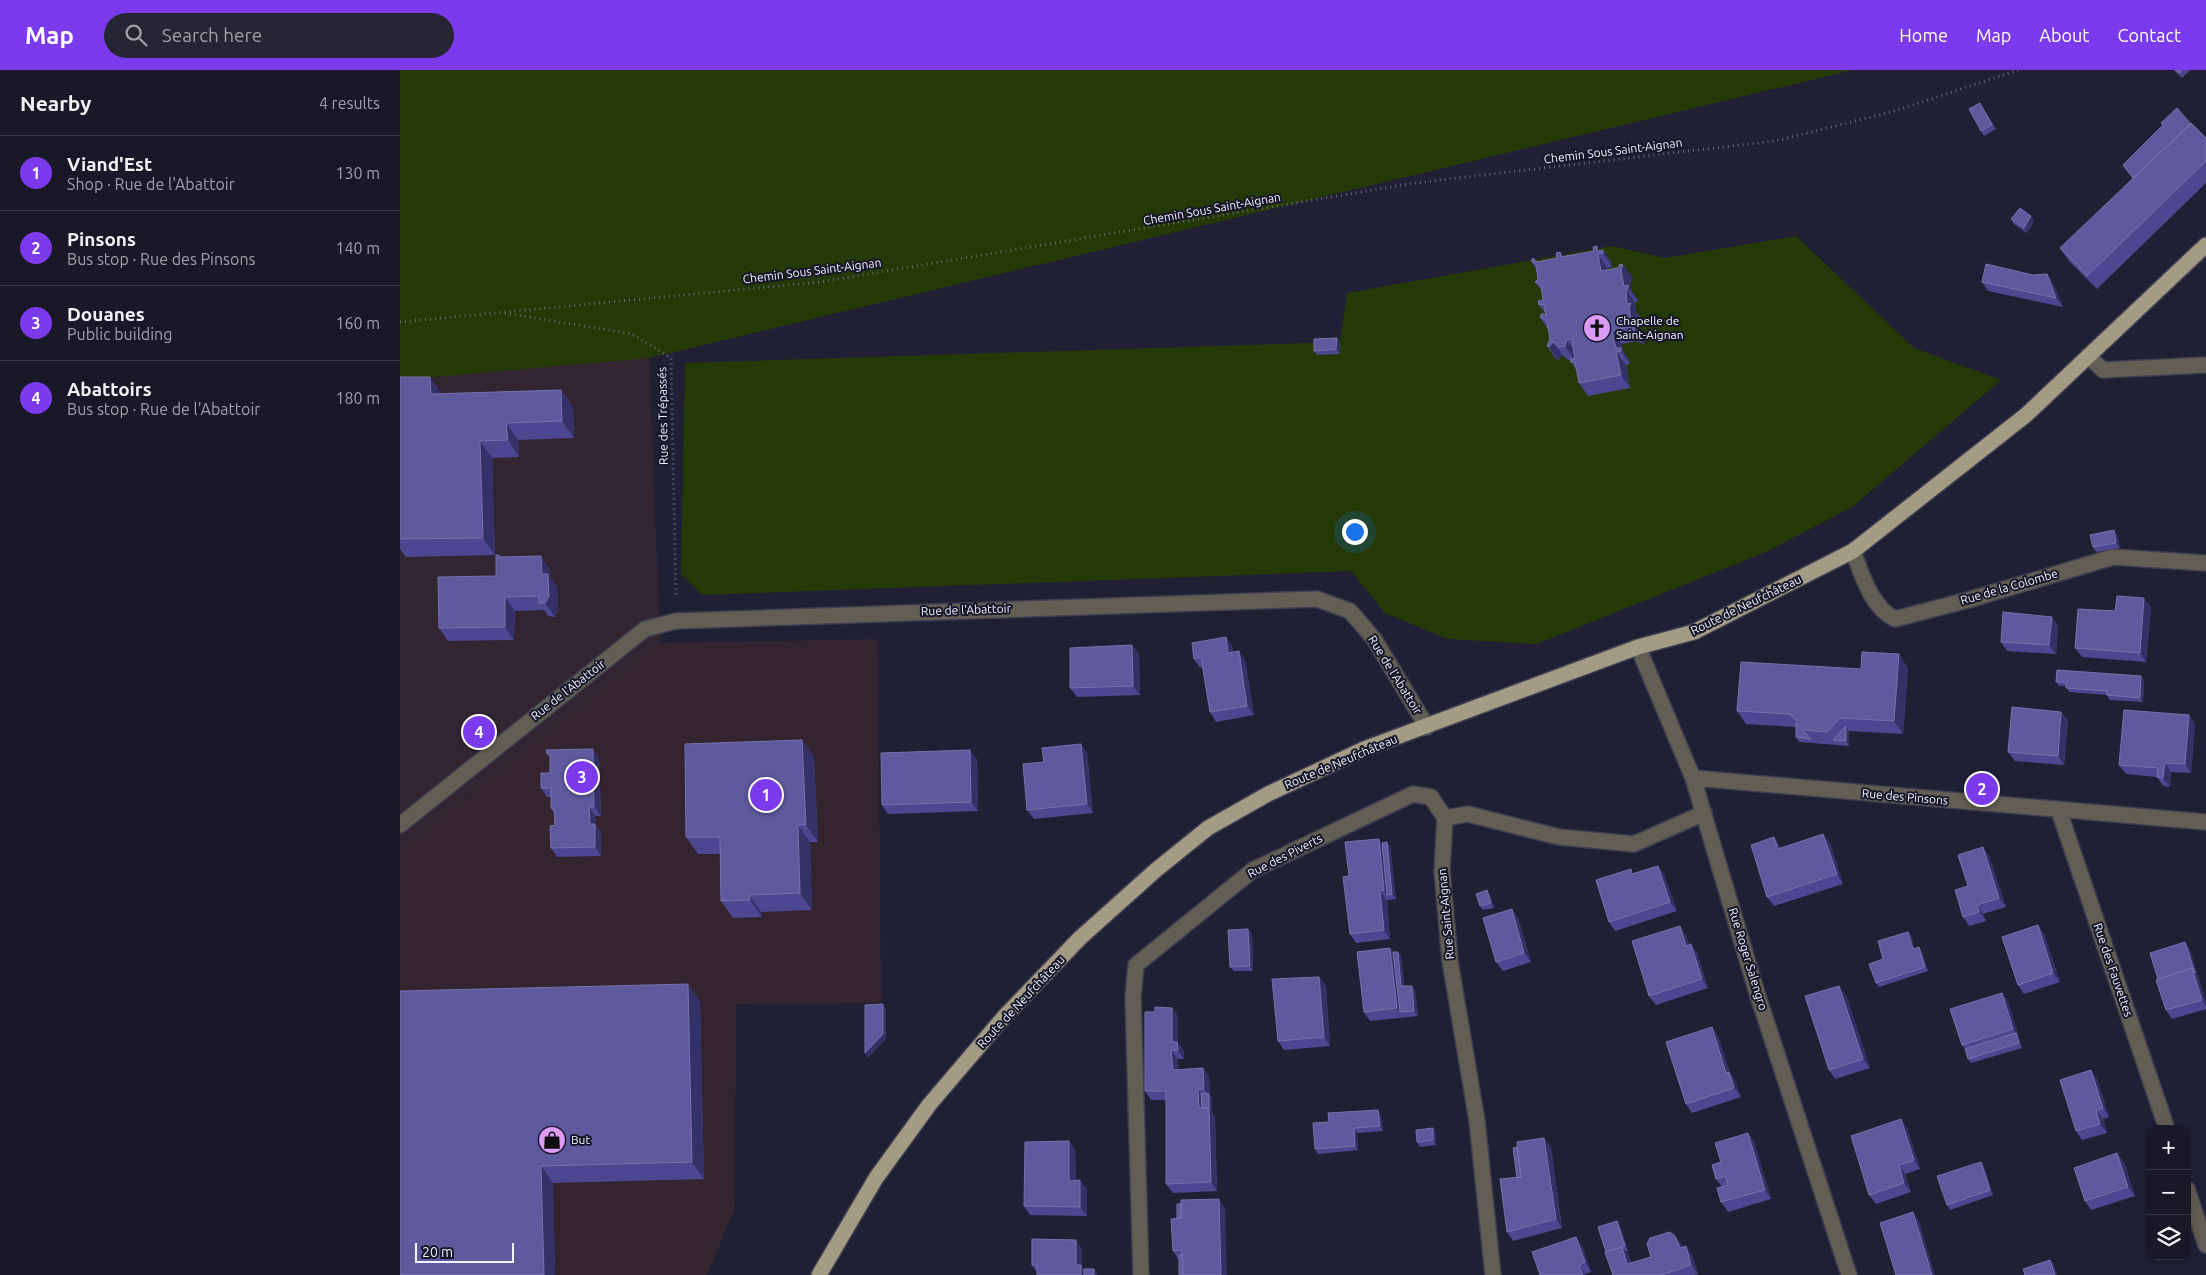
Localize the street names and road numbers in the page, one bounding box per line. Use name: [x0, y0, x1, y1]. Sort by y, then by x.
street label: Chemin Sous Saint-Aignan: [1543, 136, 1683, 165]
street label: Chemin Sous Saint-Aignan: [1142, 190, 1282, 227]
street label: Chemin Sous Saint-Aignan: [742, 256, 882, 285]
street label: Rue des Trépassés: [655, 367, 670, 465]
street label: Rue de la Colombe: [1959, 566, 2059, 607]
street label: Route de Neufchâteau: [1688, 572, 1803, 637]
street label: Rue de l'Abattoir: [921, 601, 1012, 618]
street label: Rue de l'Abattoir: [1366, 633, 1425, 717]
street label: Rue de l'Abattoir: [528, 656, 608, 723]
street label: Route de Neufchâteau: [1282, 732, 1399, 791]
street label: Rue des Pinsons: [1861, 786, 1949, 807]
street label: Rue des Piverts: [1245, 831, 1324, 880]
street label: Rue Saint-Aignan: [1435, 868, 1456, 960]
street label: Rue Roger Salengro: [1727, 906, 1770, 1012]
street label: Rue des Fauvettes: [2091, 921, 2136, 1018]
street label: Route de Neufchâteau: [975, 953, 1067, 1050]

